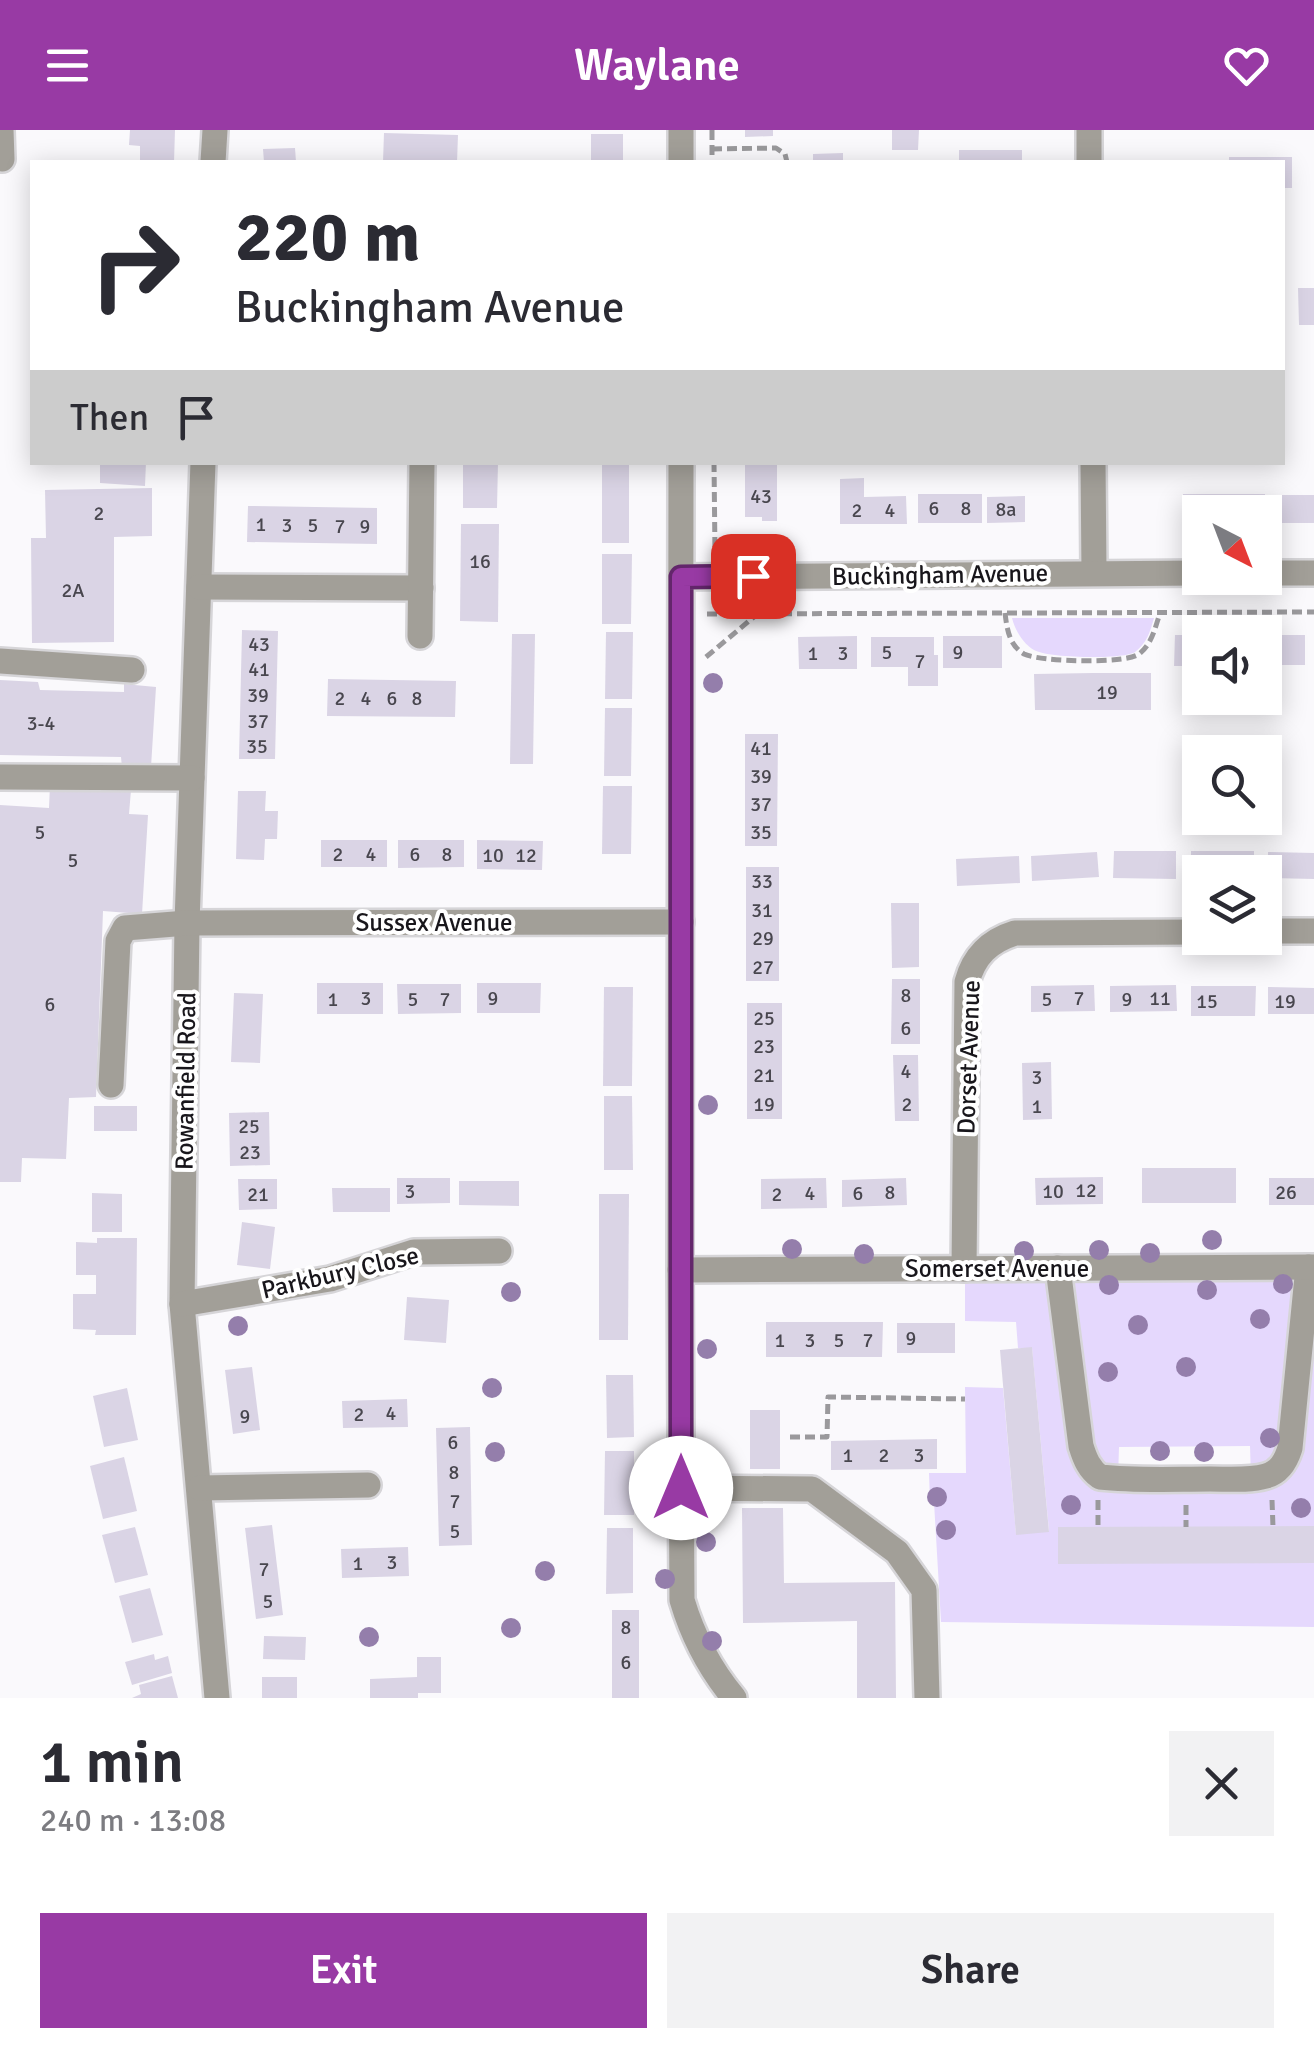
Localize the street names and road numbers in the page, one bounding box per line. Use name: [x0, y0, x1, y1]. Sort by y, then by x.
street label: Buckingham Avenue: [832, 557, 1048, 592]
street label: Sussex Avenue: [355, 907, 513, 938]
street label: Dorset Avenue: [950, 979, 987, 1135]
street label: Rowanfield Road: [168, 992, 203, 1170]
street label: Parkbury Close: [258, 1239, 422, 1306]
street label: Somerset Avenue: [905, 1253, 1089, 1284]

